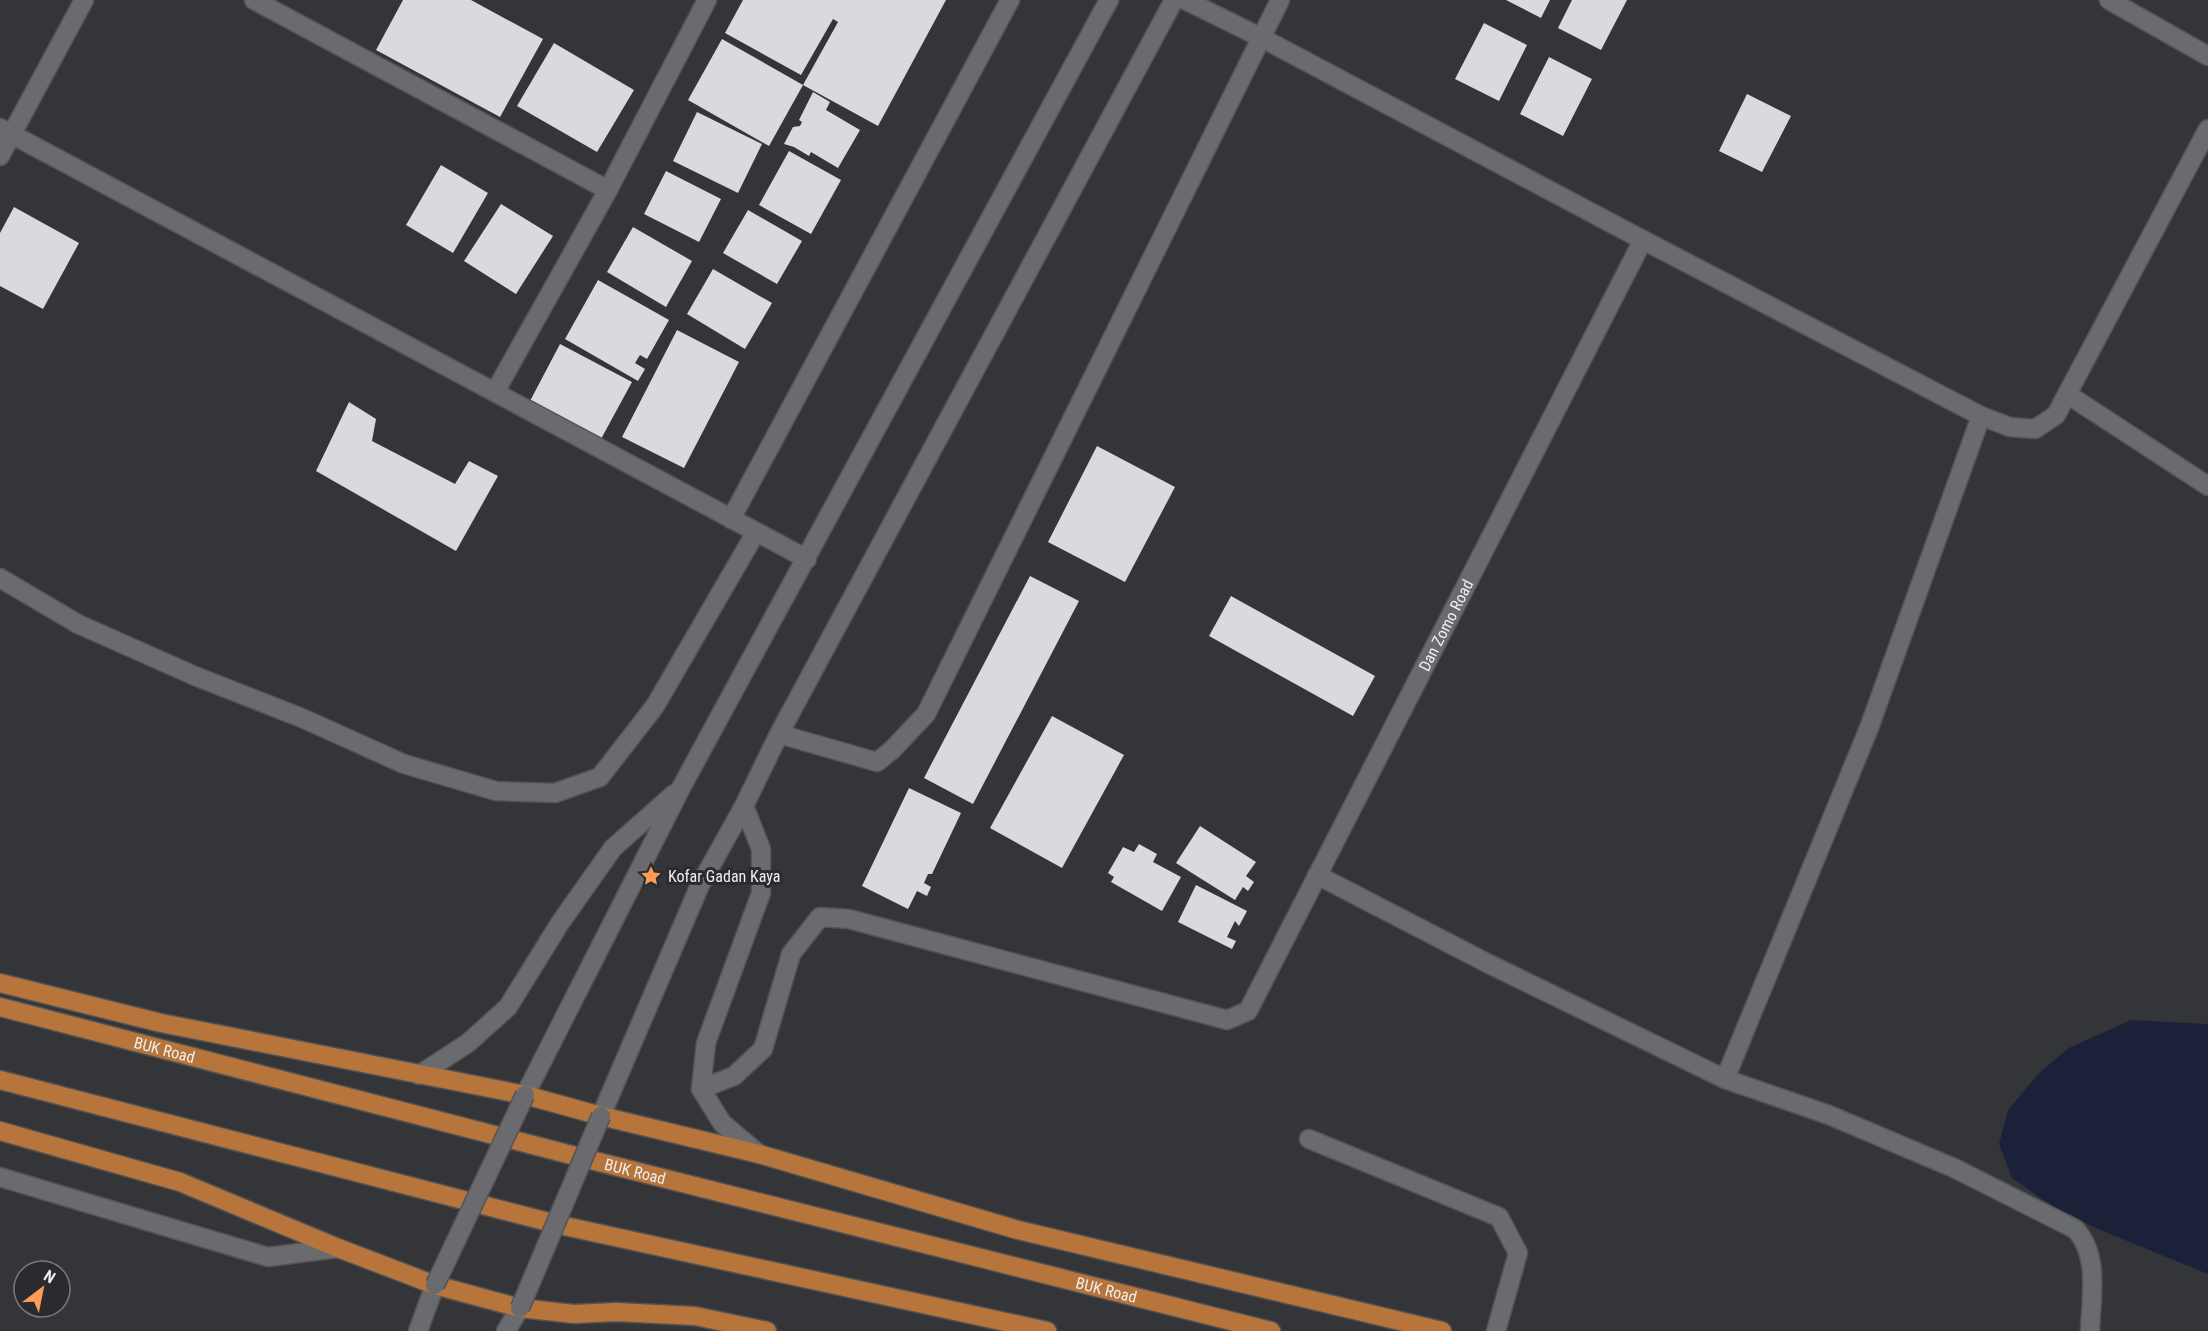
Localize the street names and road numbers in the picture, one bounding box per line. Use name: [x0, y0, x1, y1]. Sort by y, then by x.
street label: Dan Zomo Road: [1415, 576, 1478, 674]
street label: BUK Road: [132, 1033, 197, 1067]
street label: BUK Road: [603, 1155, 668, 1188]
street label: BUK Road: [1074, 1273, 1139, 1307]

